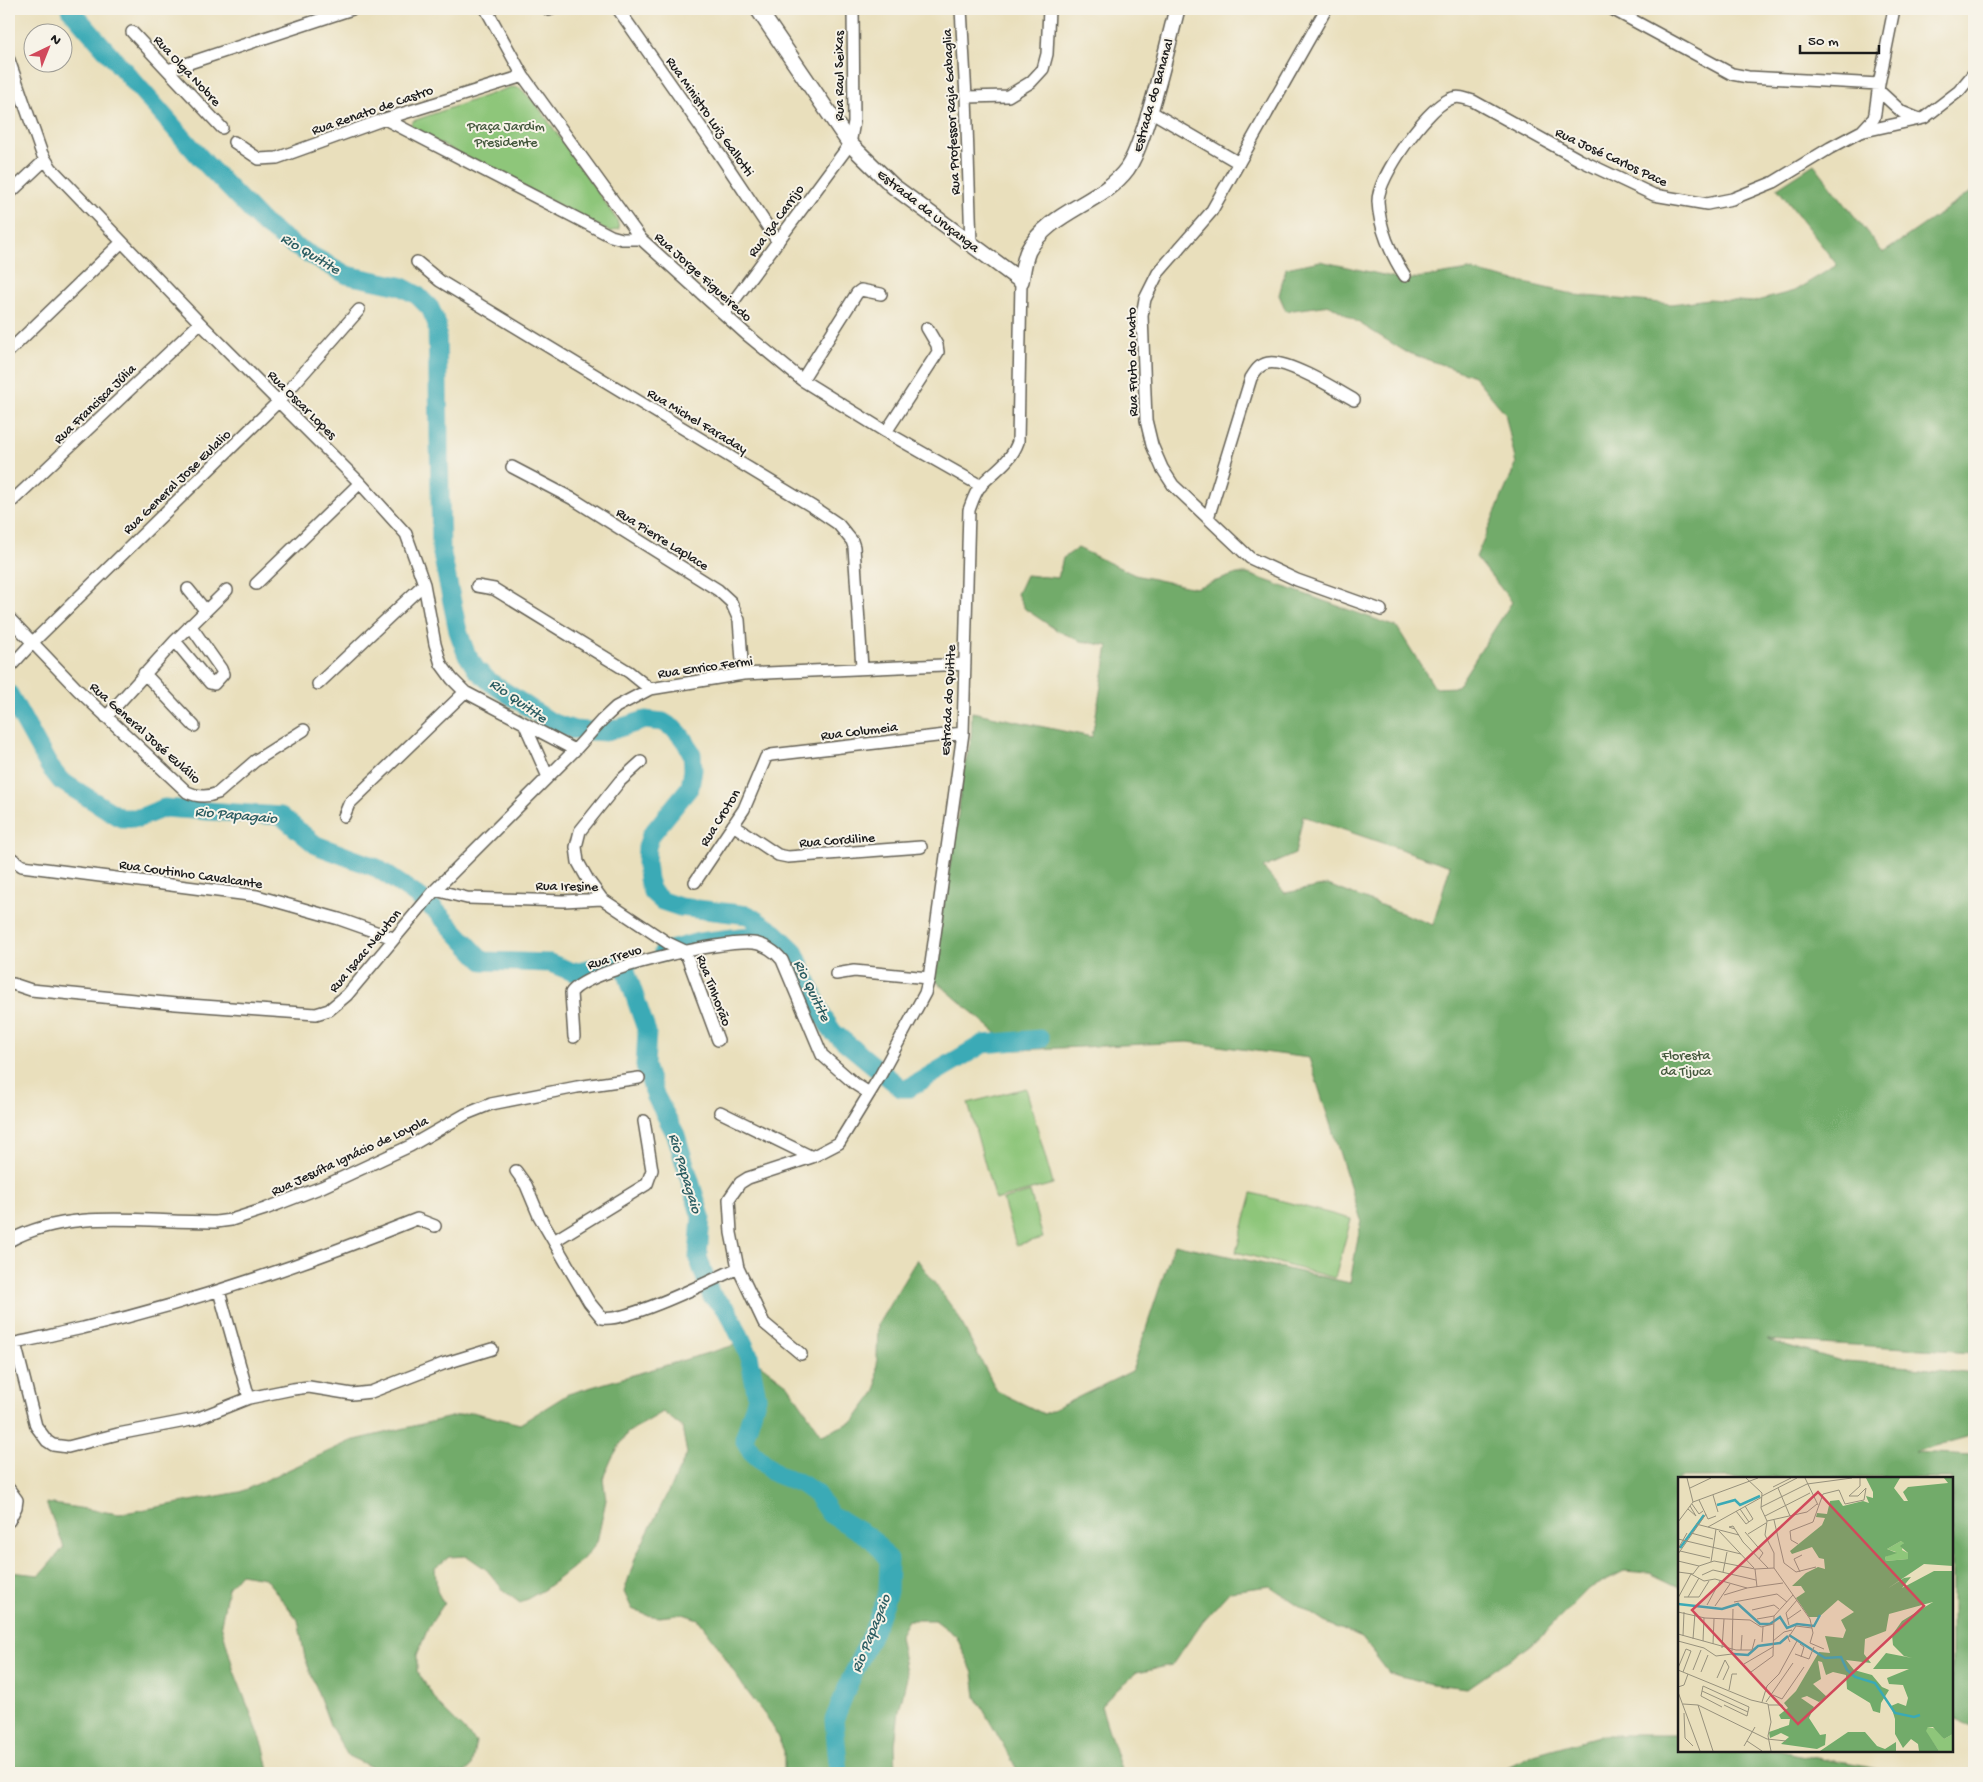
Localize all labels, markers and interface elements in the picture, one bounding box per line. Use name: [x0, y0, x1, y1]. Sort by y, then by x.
north arrow: [22, 22, 72, 72]
scale bar: [1800, 22, 1879, 54]
street label: Rua Professor Raja Gabaglia: [940, 27, 965, 195]
street label: Rua Raul Seixas: [832, 30, 849, 121]
text: N: [46, 31, 64, 50]
street label: Rua Olga Nobre: [149, 32, 224, 112]
text: 50 m: [1808, 33, 1839, 51]
street label: Estrada do Bananal: [1130, 37, 1179, 154]
street label: Rua Ministro Luiz Gallotti: [661, 54, 757, 181]
street label: Rua Renato de Castro: [310, 83, 436, 140]
park label: Praça Jardim Presidente: [466, 119, 545, 152]
street label: Rua José Carlos Pace: [1552, 125, 1671, 192]
street label: Estrada da Uruçanga: [873, 167, 983, 258]
street label: Rua Iza Carrijo: [745, 182, 809, 261]
street label: Rua Jorge Figueiredo: [650, 229, 755, 326]
water label: Rio Quitite: [277, 230, 344, 280]
street label: Rua Fruto do Mato: [1124, 307, 1143, 417]
street label: Rua Francisca Júlia: [51, 360, 141, 449]
street label: Rua Oscar Lopes: [263, 368, 340, 445]
street label: Rua Michel Faraday: [643, 385, 750, 459]
street label: Rua General Jose Eulalio: [120, 427, 235, 539]
street label: Rua Pierre Laplace: [612, 505, 712, 576]
street label: Estrada do Quitite: [938, 643, 961, 756]
street label: Rua Enrico Fermi: [657, 653, 754, 684]
water label: Rio Quitite: [486, 675, 551, 729]
street label: Rua General José Eulálio: [85, 679, 204, 788]
street label: Rua Columeia: [820, 719, 900, 746]
street label: Rua Croton: [697, 786, 746, 850]
water label: Rio Papagaio: [194, 803, 279, 829]
street label: Rua Cordiline: [799, 830, 876, 853]
street label: Rua Coutinho Cavalcante: [118, 857, 264, 894]
street label: Rua Iresine: [536, 878, 599, 897]
street label: Rua Isaac Newton: [326, 906, 406, 997]
street label: Rua Trevo: [585, 942, 644, 975]
street label: Rua Tinhorão: [691, 953, 734, 1029]
water label: Rio Quitite: [789, 957, 834, 1026]
park label: Floresta da Tijuca: [1661, 1048, 1713, 1081]
street label: Rua Jesuíta Ignácio de Loyola: [269, 1113, 432, 1201]
water label: Rio Papagaio: [663, 1131, 705, 1217]
inset map: [1678, 1477, 1953, 1752]
water label: Rio Papagaio: [848, 1591, 896, 1675]

